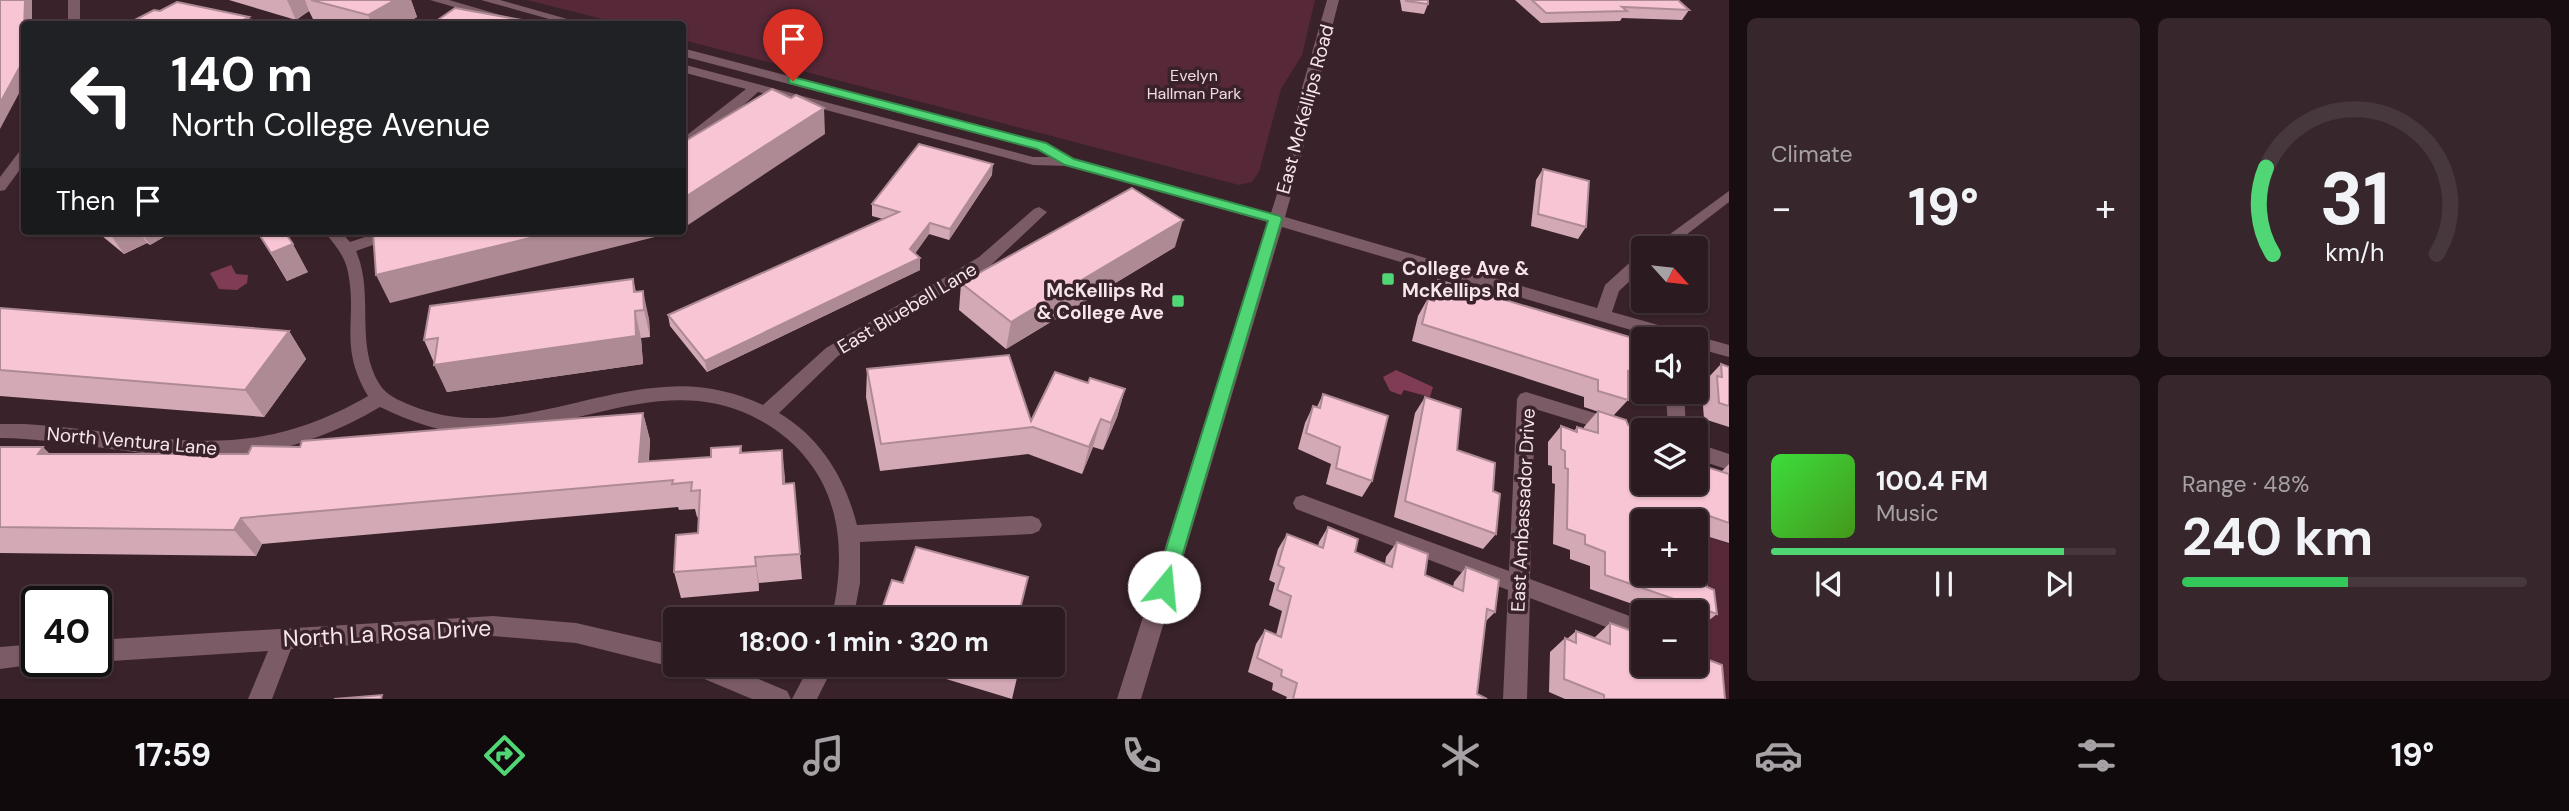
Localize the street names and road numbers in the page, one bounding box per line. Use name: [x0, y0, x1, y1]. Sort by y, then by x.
street label: East McKellips Road: [1270, 21, 1340, 197]
street label: East Bluebell Lane: [833, 257, 981, 359]
street label: East Ambassador Drive: [1505, 407, 1541, 613]
street label: North Ventura Lane: [46, 421, 218, 461]
street label: North La Rosa Drive: [282, 613, 492, 653]

